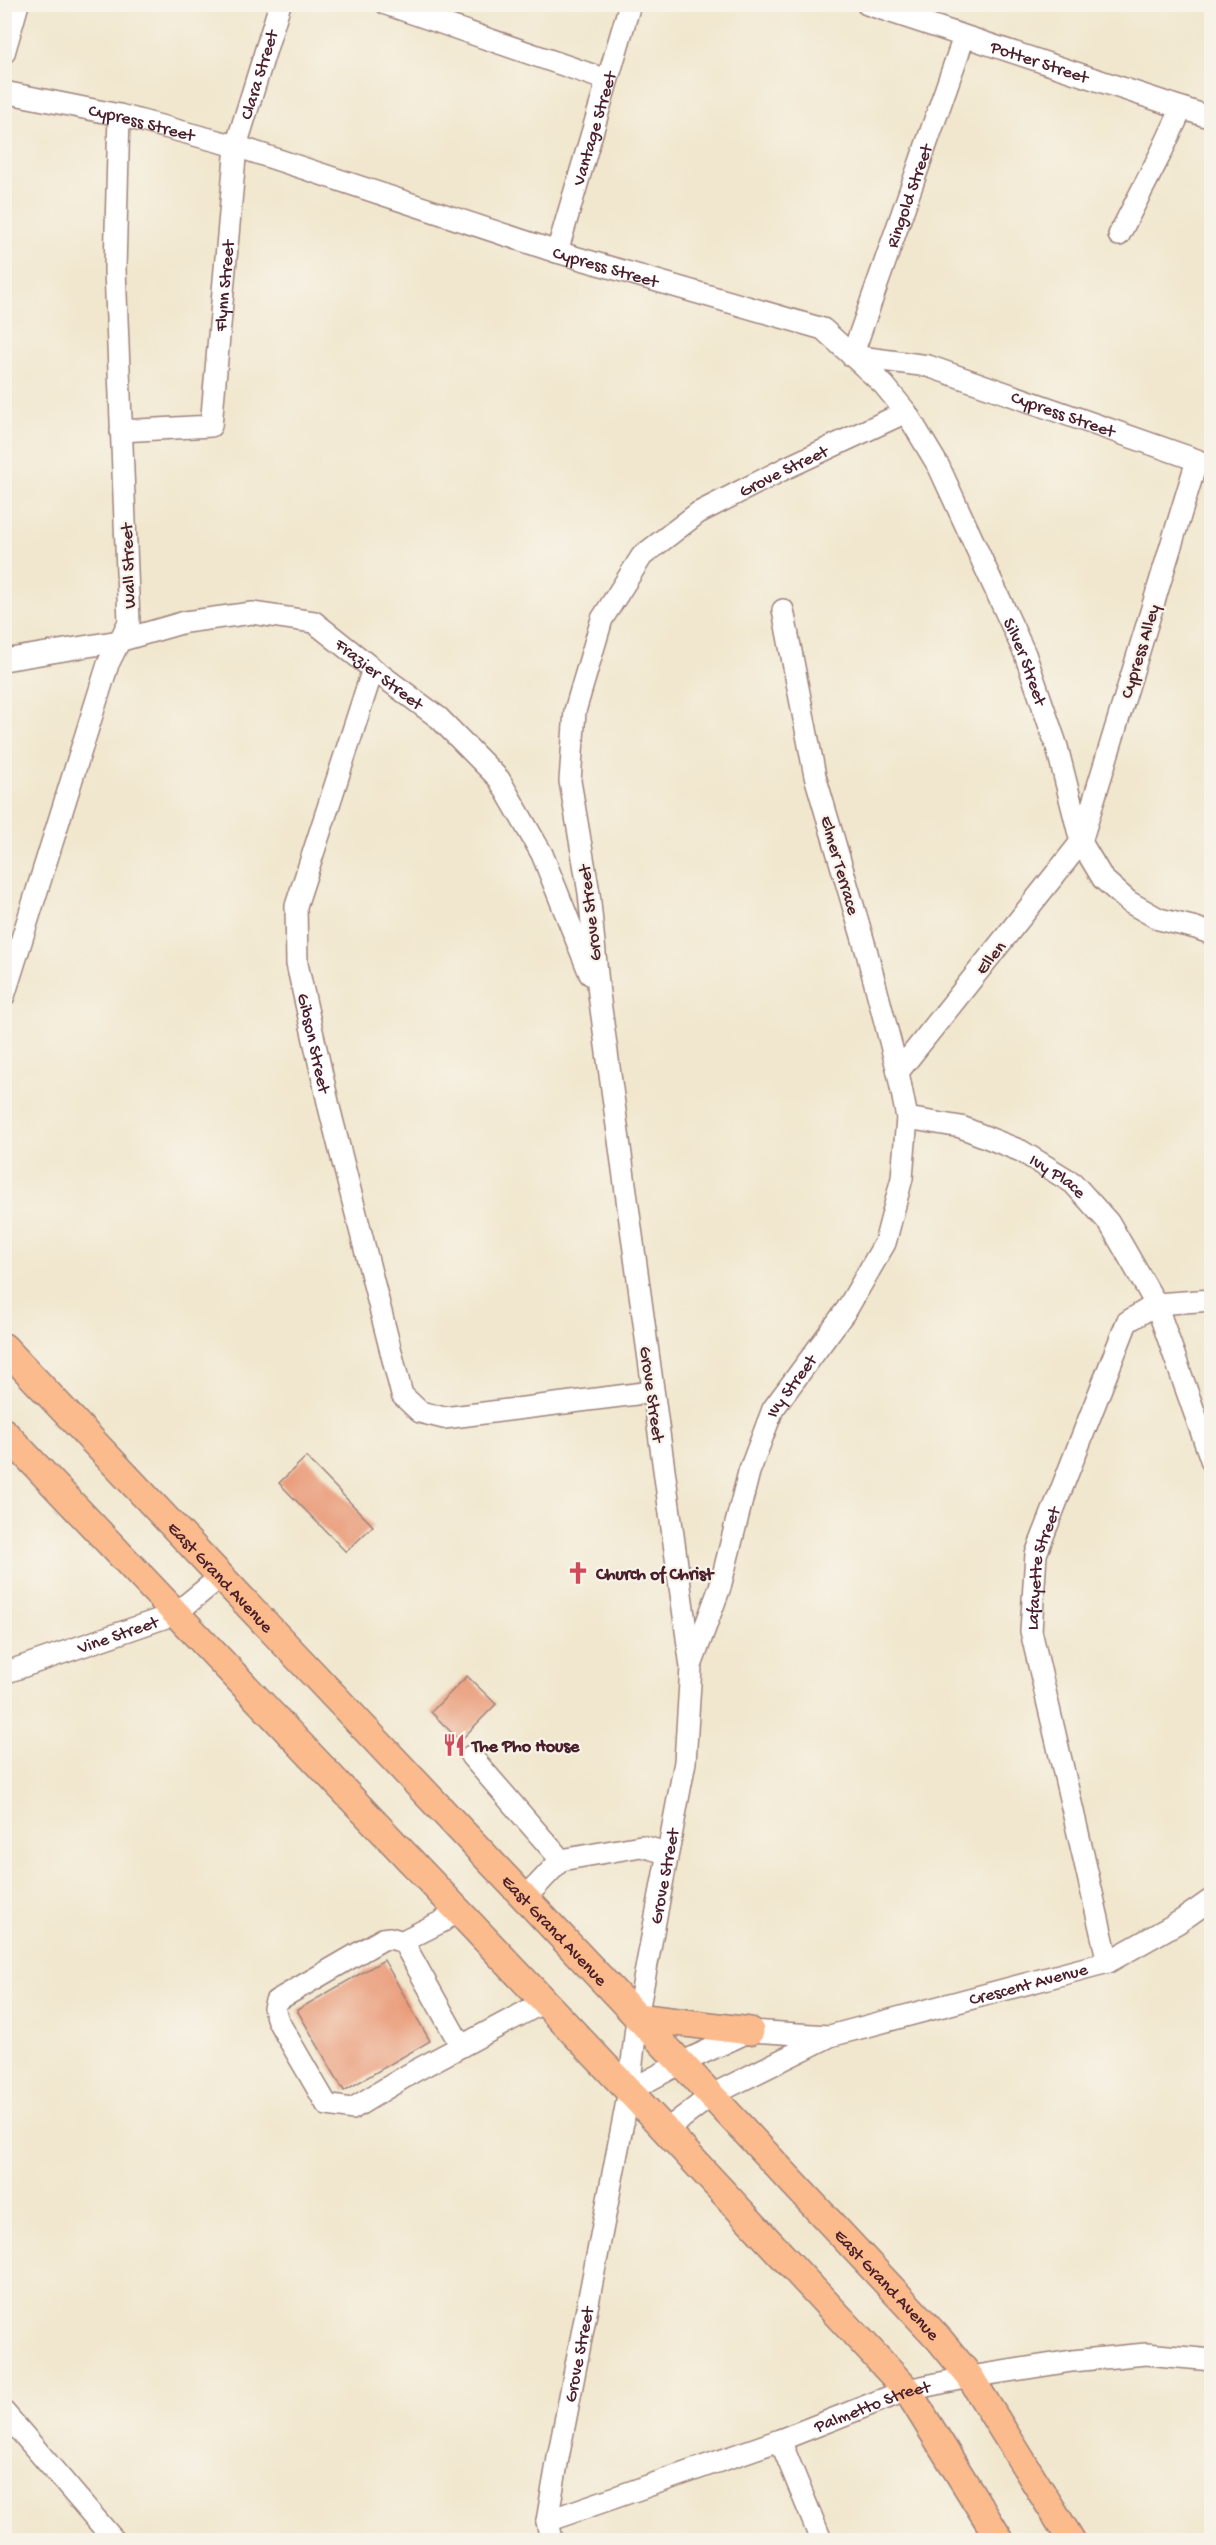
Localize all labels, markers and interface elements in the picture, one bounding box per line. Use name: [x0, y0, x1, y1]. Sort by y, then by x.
street label: Clara Street: [237, 27, 285, 123]
street label: Potter Street: [986, 37, 1092, 90]
street label: Vantage Street: [569, 68, 623, 189]
street label: Cypress Street: [86, 101, 198, 148]
street label: Ringold Street: [883, 140, 939, 251]
street label: Flynn Street: [211, 238, 241, 333]
street label: Cypress Street: [550, 243, 662, 294]
street label: Cypress Street: [1008, 388, 1119, 444]
street label: Grove Street: [736, 441, 833, 503]
street label: Wall Street: [117, 521, 141, 609]
street label: Cypress Alley: [1117, 602, 1166, 701]
street label: Silver Street: [997, 615, 1050, 710]
street label: Frazier Street: [329, 634, 428, 717]
street label: Elmer Terrace: [814, 814, 863, 918]
street label: Grove Street: [575, 862, 608, 962]
street label: Ellen: [972, 937, 1012, 980]
street label: Gibson Street: [291, 991, 334, 1097]
street label: Ivy Place: [1025, 1151, 1090, 1204]
street label: Grove Street: [633, 1345, 668, 1445]
street label: Ivy Street: [763, 1350, 824, 1421]
street label: Lafayette Street: [1023, 1503, 1067, 1631]
street label: East Grand Avenue: [162, 1519, 277, 1639]
church icon: Church of Christ: [565, 1560, 591, 1586]
place label: Church of Christ: [595, 1565, 715, 1586]
street label: Vine Street: [74, 1612, 163, 1660]
restaurant icon: The Pho House: [441, 1732, 467, 1758]
place label: The Pho House: [470, 1737, 580, 1758]
street label: Grove Street: [647, 1826, 686, 1926]
street label: East Grand Avenue: [496, 1872, 611, 1992]
street label: Crescent Avenue: [967, 1960, 1091, 2012]
street label: East Grand Avenue: [829, 2226, 943, 2346]
street label: Grove Street: [561, 2304, 600, 2404]
street label: Palmetto Street: [811, 2377, 934, 2439]

